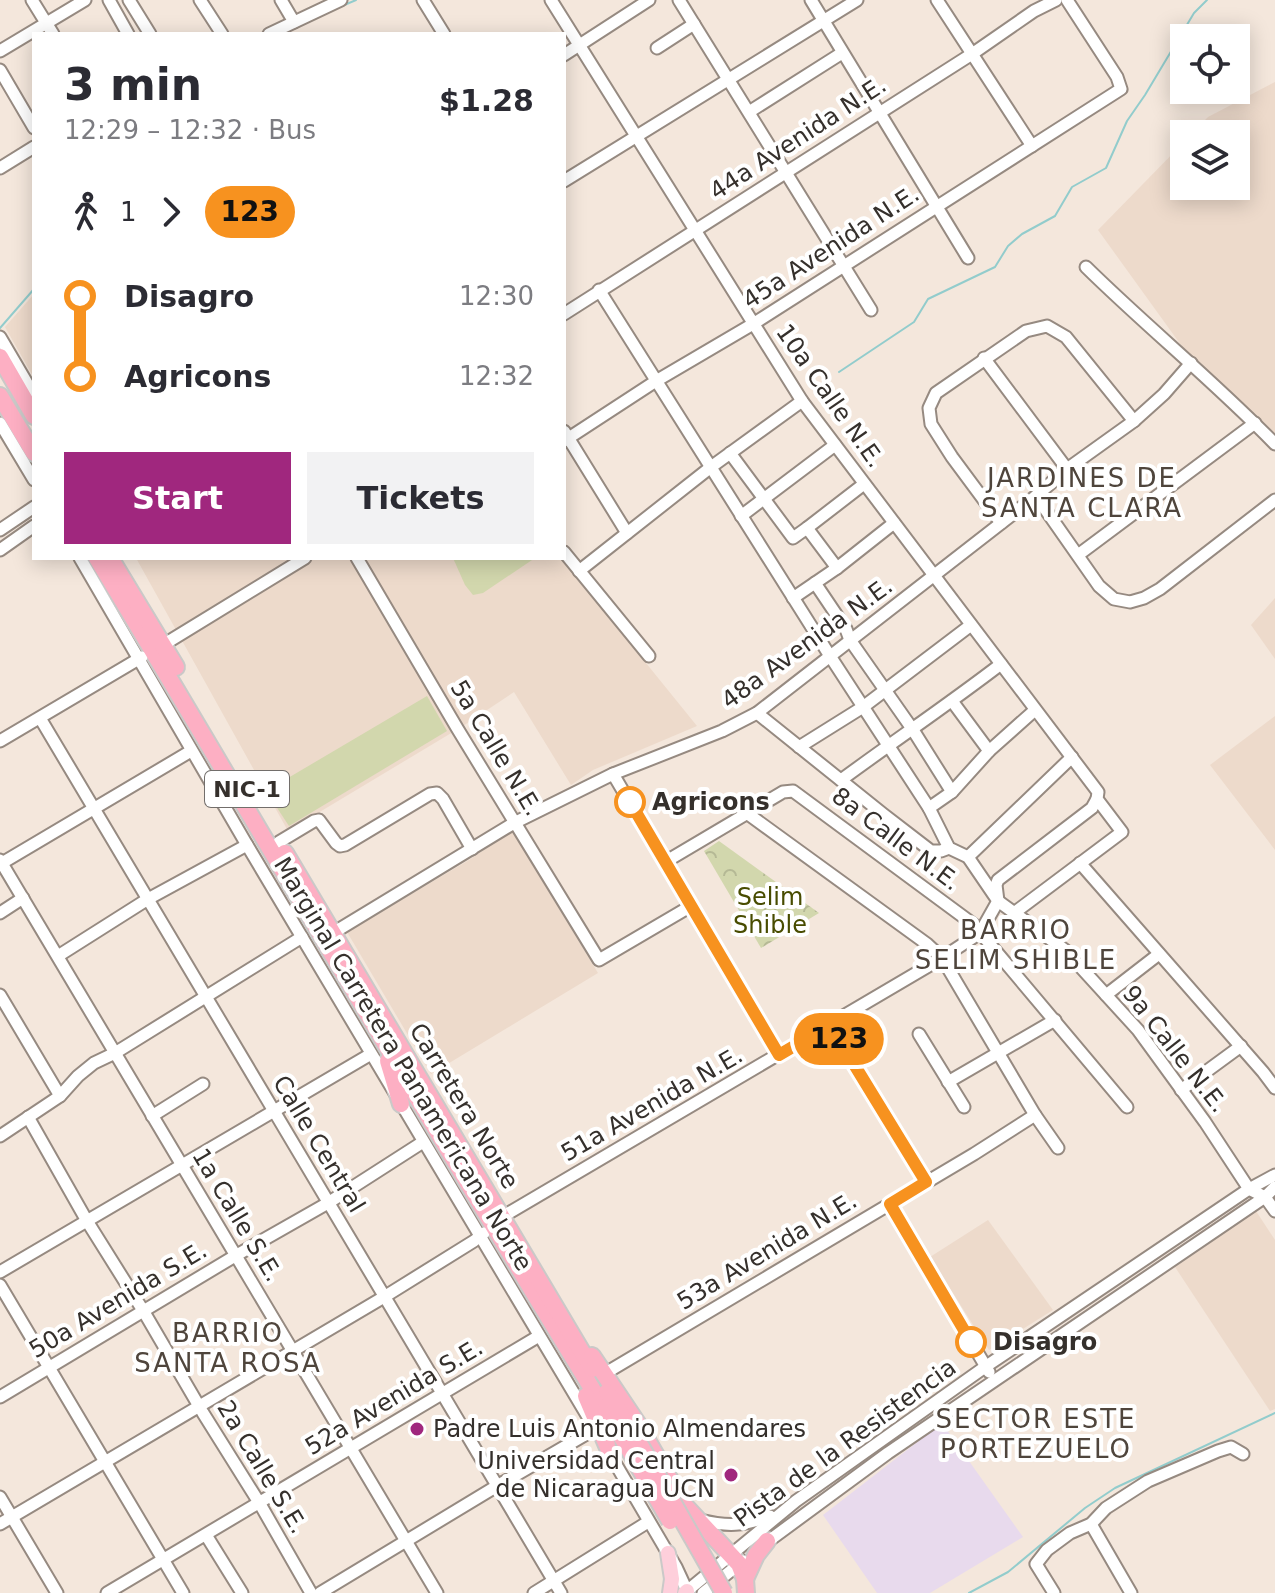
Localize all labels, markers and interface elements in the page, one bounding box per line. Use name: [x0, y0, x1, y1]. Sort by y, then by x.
map controls: [1170, 24, 1250, 200]
button: locate: [1170, 24, 1250, 104]
text: 3 min: [64, 59, 202, 110]
street label: 44a Avenida N.E.: [705, 71, 891, 205]
text: $1.28: [439, 83, 534, 118]
text: 12:29 – 12:32 · Bus: [64, 115, 316, 145]
button: layers: [1170, 120, 1250, 200]
street label: 45a Avenida N.E.: [738, 180, 924, 314]
icon: walk: [64, 190, 108, 234]
icon: forward: [149, 190, 193, 234]
text: 123: [221, 195, 279, 228]
text: 1: [120, 197, 137, 227]
text: Disagro: [124, 279, 254, 314]
text: 12:30: [459, 281, 534, 311]
street label: 10a Calle N.E.: [770, 319, 890, 473]
text: Agricons: [124, 359, 271, 394]
text: 12:32: [459, 361, 534, 391]
button: Start: [64, 452, 291, 544]
button: Tickets: [307, 452, 534, 544]
district label: JARDINES DE SANTA CLARA: [981, 463, 1183, 523]
street label: 48a Avenida N.E.: [716, 572, 898, 714]
street label: 5a Calle N.E.: [445, 675, 547, 821]
road number: NIC-1: [205, 771, 289, 807]
street label: 8a Calle N.E.: [826, 782, 966, 896]
marker: Agricons: [615, 787, 645, 817]
place label: Agricons: [652, 788, 770, 816]
street label: Marginal Carretera Panamericana Norte: [268, 852, 538, 1276]
park label: Selim Shible: [733, 883, 807, 939]
district label: BARRIO SELIM SHIBLE: [915, 915, 1117, 975]
street label: 9a Calle N.E.: [1117, 980, 1233, 1118]
line badge: 123: [793, 1013, 885, 1065]
street label: Carretera Norte: [404, 1018, 524, 1194]
text: 123: [810, 1022, 868, 1055]
street label: 51a Avenida N.E.: [556, 1041, 748, 1167]
street label: Calle Central: [267, 1071, 371, 1217]
street label: 1a Calle S.E.: [186, 1143, 288, 1287]
street label: 53a Avenida N.E.: [672, 1186, 862, 1316]
street label: 50a Avenida S.E.: [24, 1236, 212, 1364]
district label: BARRIO SANTA ROSA: [134, 1318, 322, 1378]
marker: Disagro: [956, 1327, 986, 1357]
place label: Disagro: [993, 1328, 1097, 1356]
street label: 52a Avenida S.E.: [300, 1333, 488, 1461]
street label: Pista de la Resistencia: [729, 1353, 961, 1533]
street label: 2a Calle S.E.: [211, 1395, 313, 1539]
district label: SECTOR ESTE PORTEZUELO: [935, 1404, 1137, 1464]
place label: Padre Luis Antonio Almendares: [433, 1415, 806, 1443]
marker: Padre Luis Antonio Almendares: [408, 1420, 426, 1438]
place label: Universidad Central de Nicaragua UCN: [477, 1447, 715, 1503]
marker: Universidad Central de Nicaragua UCN: [722, 1466, 740, 1484]

